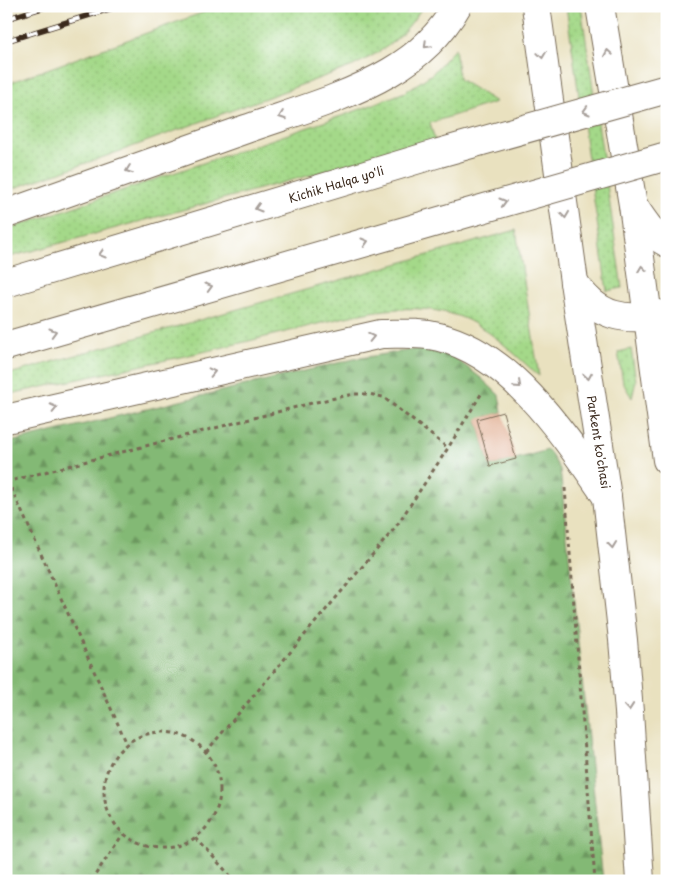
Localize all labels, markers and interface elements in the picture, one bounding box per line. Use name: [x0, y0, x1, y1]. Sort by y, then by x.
one-way arrow: [424, 39, 433, 48]
one-way arrow: [603, 49, 613, 57]
one-way arrow: [537, 50, 547, 59]
one-way arrow: [583, 106, 591, 116]
one-way arrow: [279, 110, 287, 120]
street label: Kichik Halqa yo'li: [286, 161, 386, 207]
one-way arrow: [125, 164, 134, 174]
one-way arrow: [499, 198, 507, 208]
one-way arrow: [254, 202, 262, 212]
one-way arrow: [559, 212, 570, 220]
one-way arrow: [361, 237, 370, 248]
one-way arrow: [99, 249, 107, 259]
one-way arrow: [637, 265, 648, 273]
one-way arrow: [205, 283, 213, 293]
one-way arrow: [48, 328, 57, 338]
one-way arrow: [366, 332, 375, 342]
one-way arrow: [208, 368, 217, 378]
one-way arrow: [583, 372, 593, 381]
one-way arrow: [513, 379, 522, 388]
street label: Parkent ko'chasi: [583, 394, 615, 490]
one-way arrow: [49, 403, 58, 414]
one-way arrow: [606, 542, 617, 550]
one-way arrow: [623, 703, 634, 711]

